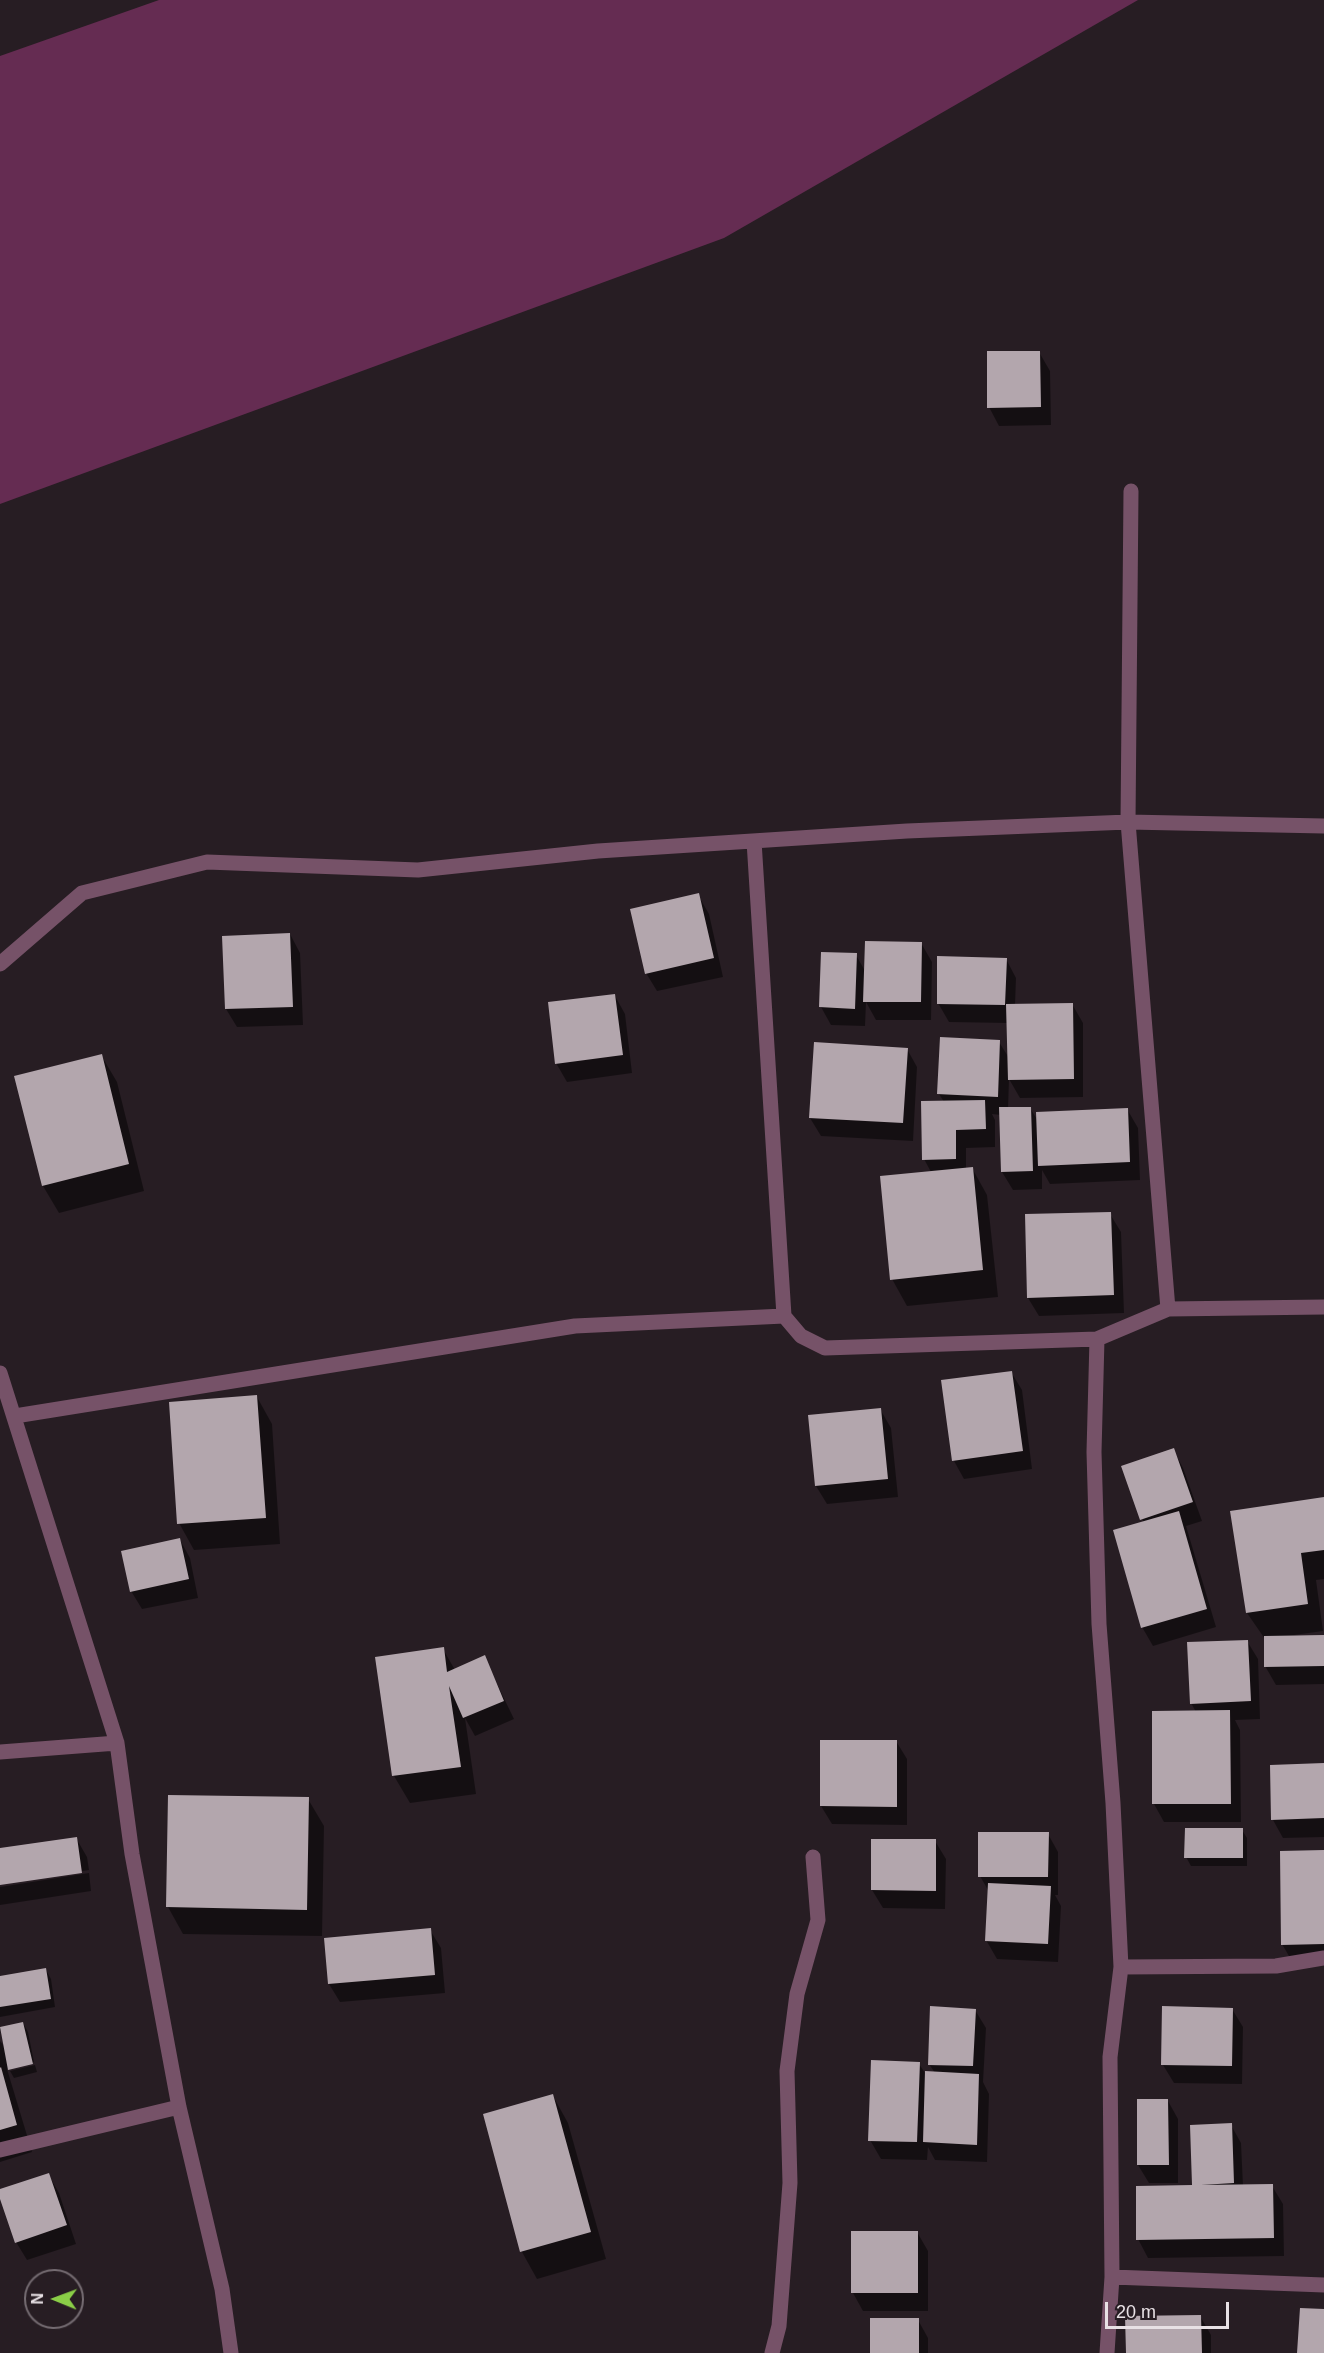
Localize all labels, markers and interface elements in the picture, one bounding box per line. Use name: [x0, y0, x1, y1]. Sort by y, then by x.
north arrow: [24, 2269, 84, 2329]
scale bar: [1108, 2290, 1232, 2328]
text: N: [29, 2293, 46, 2305]
text: 20 m: [1116, 2302, 1156, 2322]

